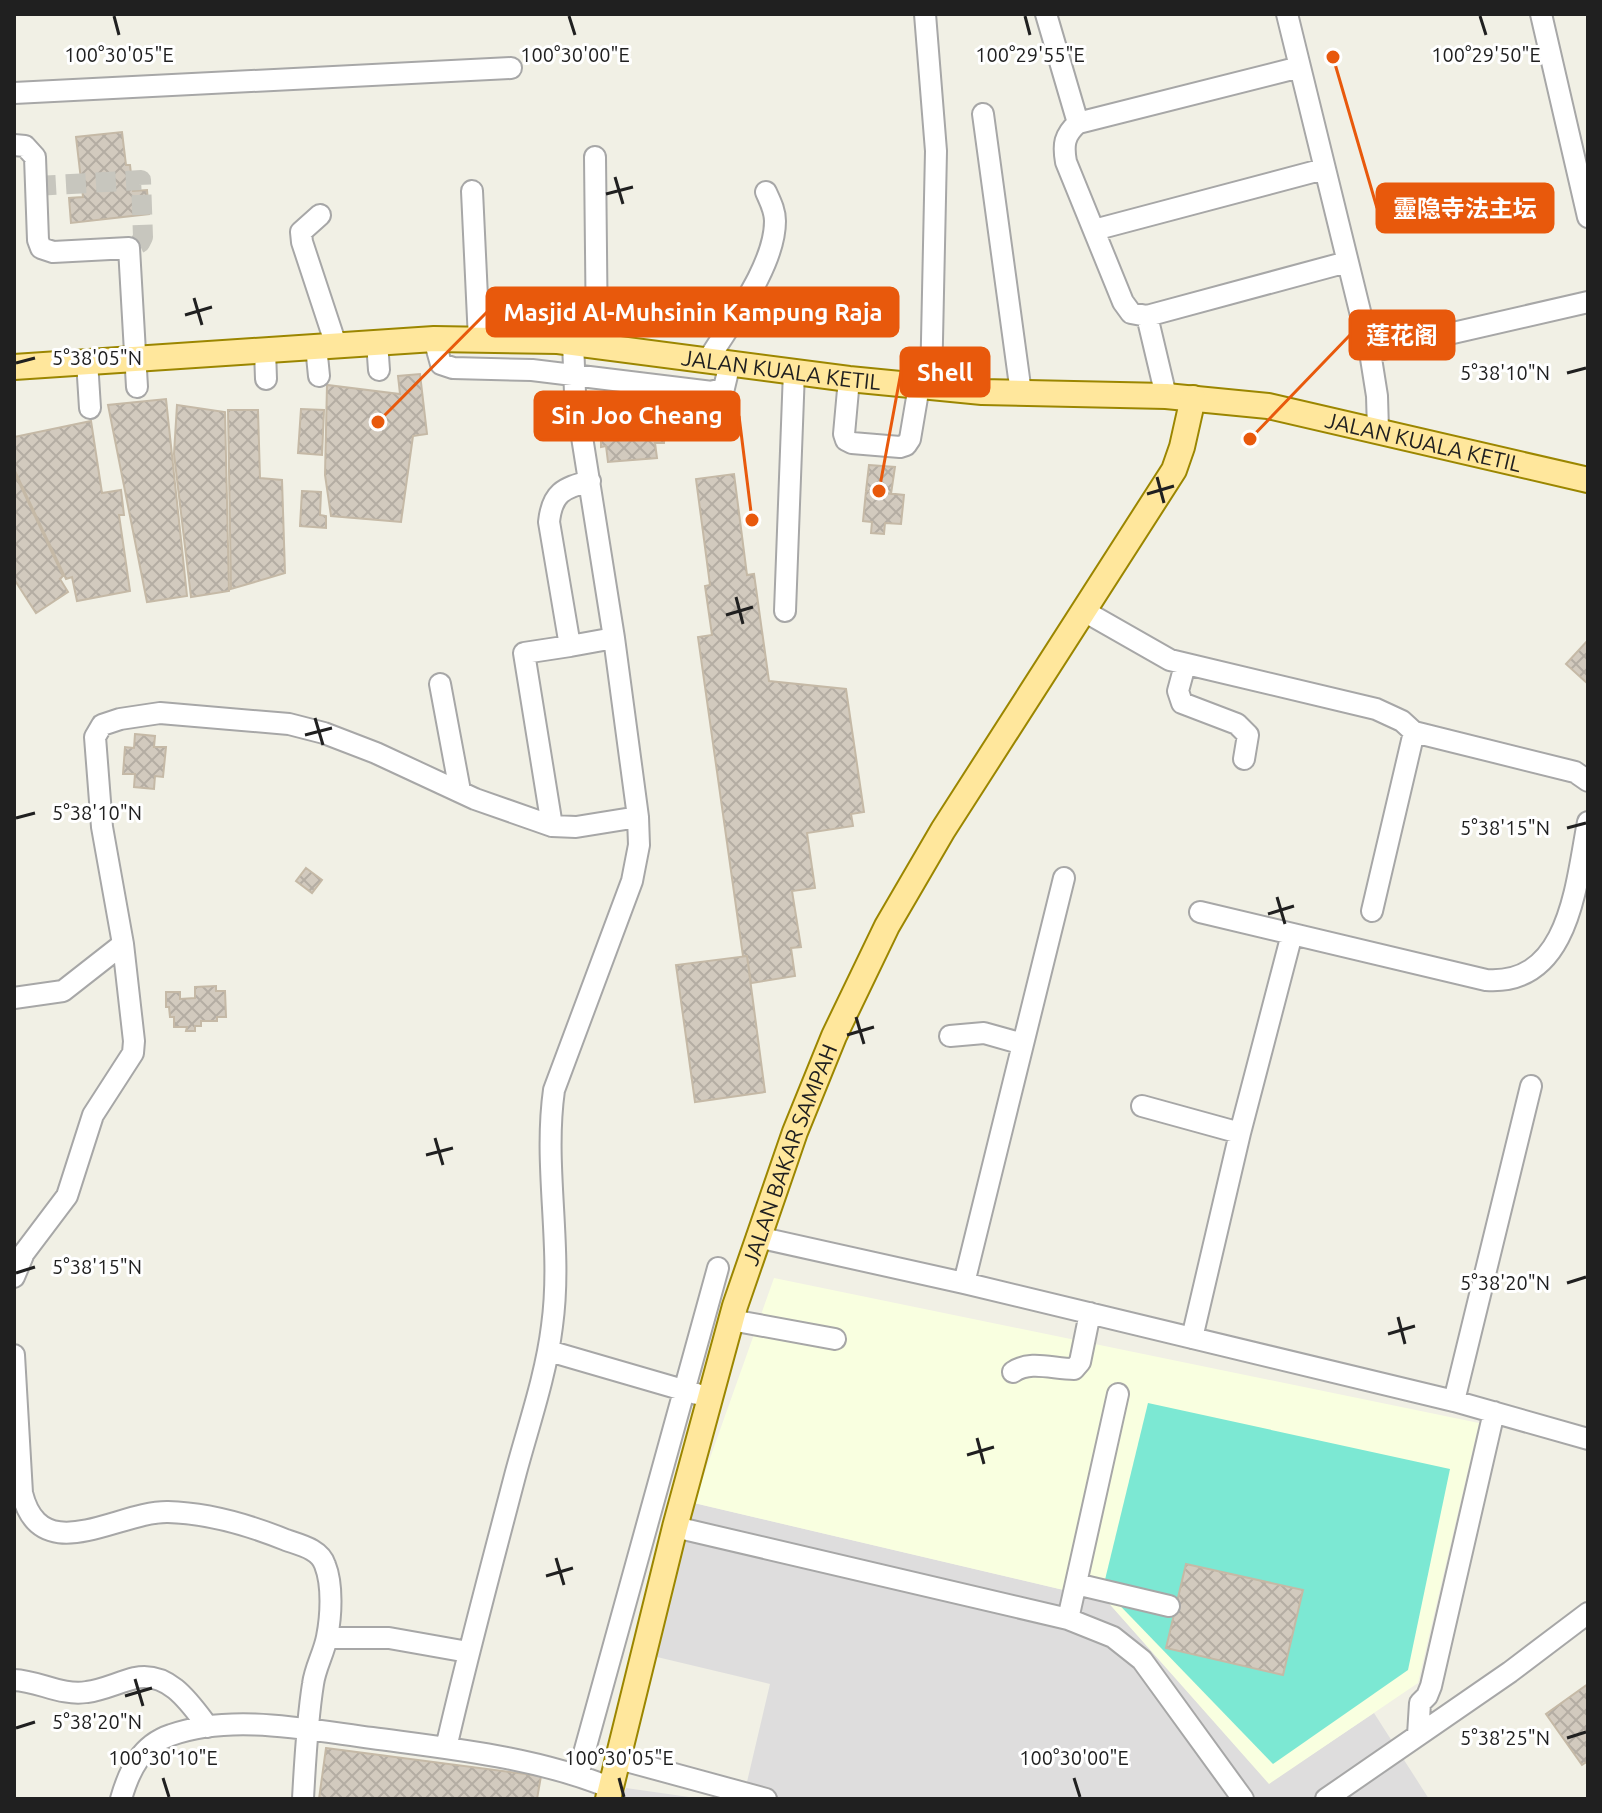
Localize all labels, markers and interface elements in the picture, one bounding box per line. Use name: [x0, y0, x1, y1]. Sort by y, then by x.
text: 100°30'05"E: [64, 43, 174, 66]
text: 100°30'00"E: [520, 43, 630, 66]
text: 100°29'55"E: [975, 43, 1085, 66]
text: 100°29'50"E: [1431, 43, 1541, 66]
callout: 靈隐寺法主坛: [1377, 184, 1553, 232]
text: 靈隐寺法主坛: [1393, 195, 1537, 222]
callout: Masjid Al-Muhsinin Kampung Raja: [487, 288, 898, 336]
text: Masjid Al-Muhsinin Kampung Raja: [503, 299, 883, 326]
callout: 莲花阁: [1350, 311, 1454, 359]
text: 莲花阁: [1366, 322, 1438, 349]
street label: JALAN KUALA KETIL: [680, 344, 882, 394]
text: 5°38'05"N: [52, 346, 142, 369]
callout: Shell: [901, 348, 989, 396]
text: Shell: [917, 359, 973, 386]
text: 5°38'10"N: [1460, 361, 1550, 384]
callout: Sin Joo Cheang: [535, 392, 739, 440]
text: Sin Joo Cheang: [551, 402, 723, 429]
street label: JALAN KUALA KETIL: [1323, 407, 1524, 476]
text: 5°38'10"N: [52, 801, 142, 824]
text: 5°38'15"N: [1460, 816, 1550, 839]
street label: JALAN BAKAR SAMPAH: [737, 1040, 841, 1269]
text: 5°38'15"N: [52, 1255, 142, 1278]
text: 5°38'20"N: [1460, 1271, 1550, 1294]
text: 5°38'20"N: [52, 1710, 142, 1733]
text: 5°38'25"N: [1460, 1726, 1550, 1749]
text: 100°30'10"E: [108, 1746, 218, 1769]
text: 100°30'05"E: [564, 1746, 674, 1769]
text: 100°30'00"E: [1019, 1746, 1129, 1769]

